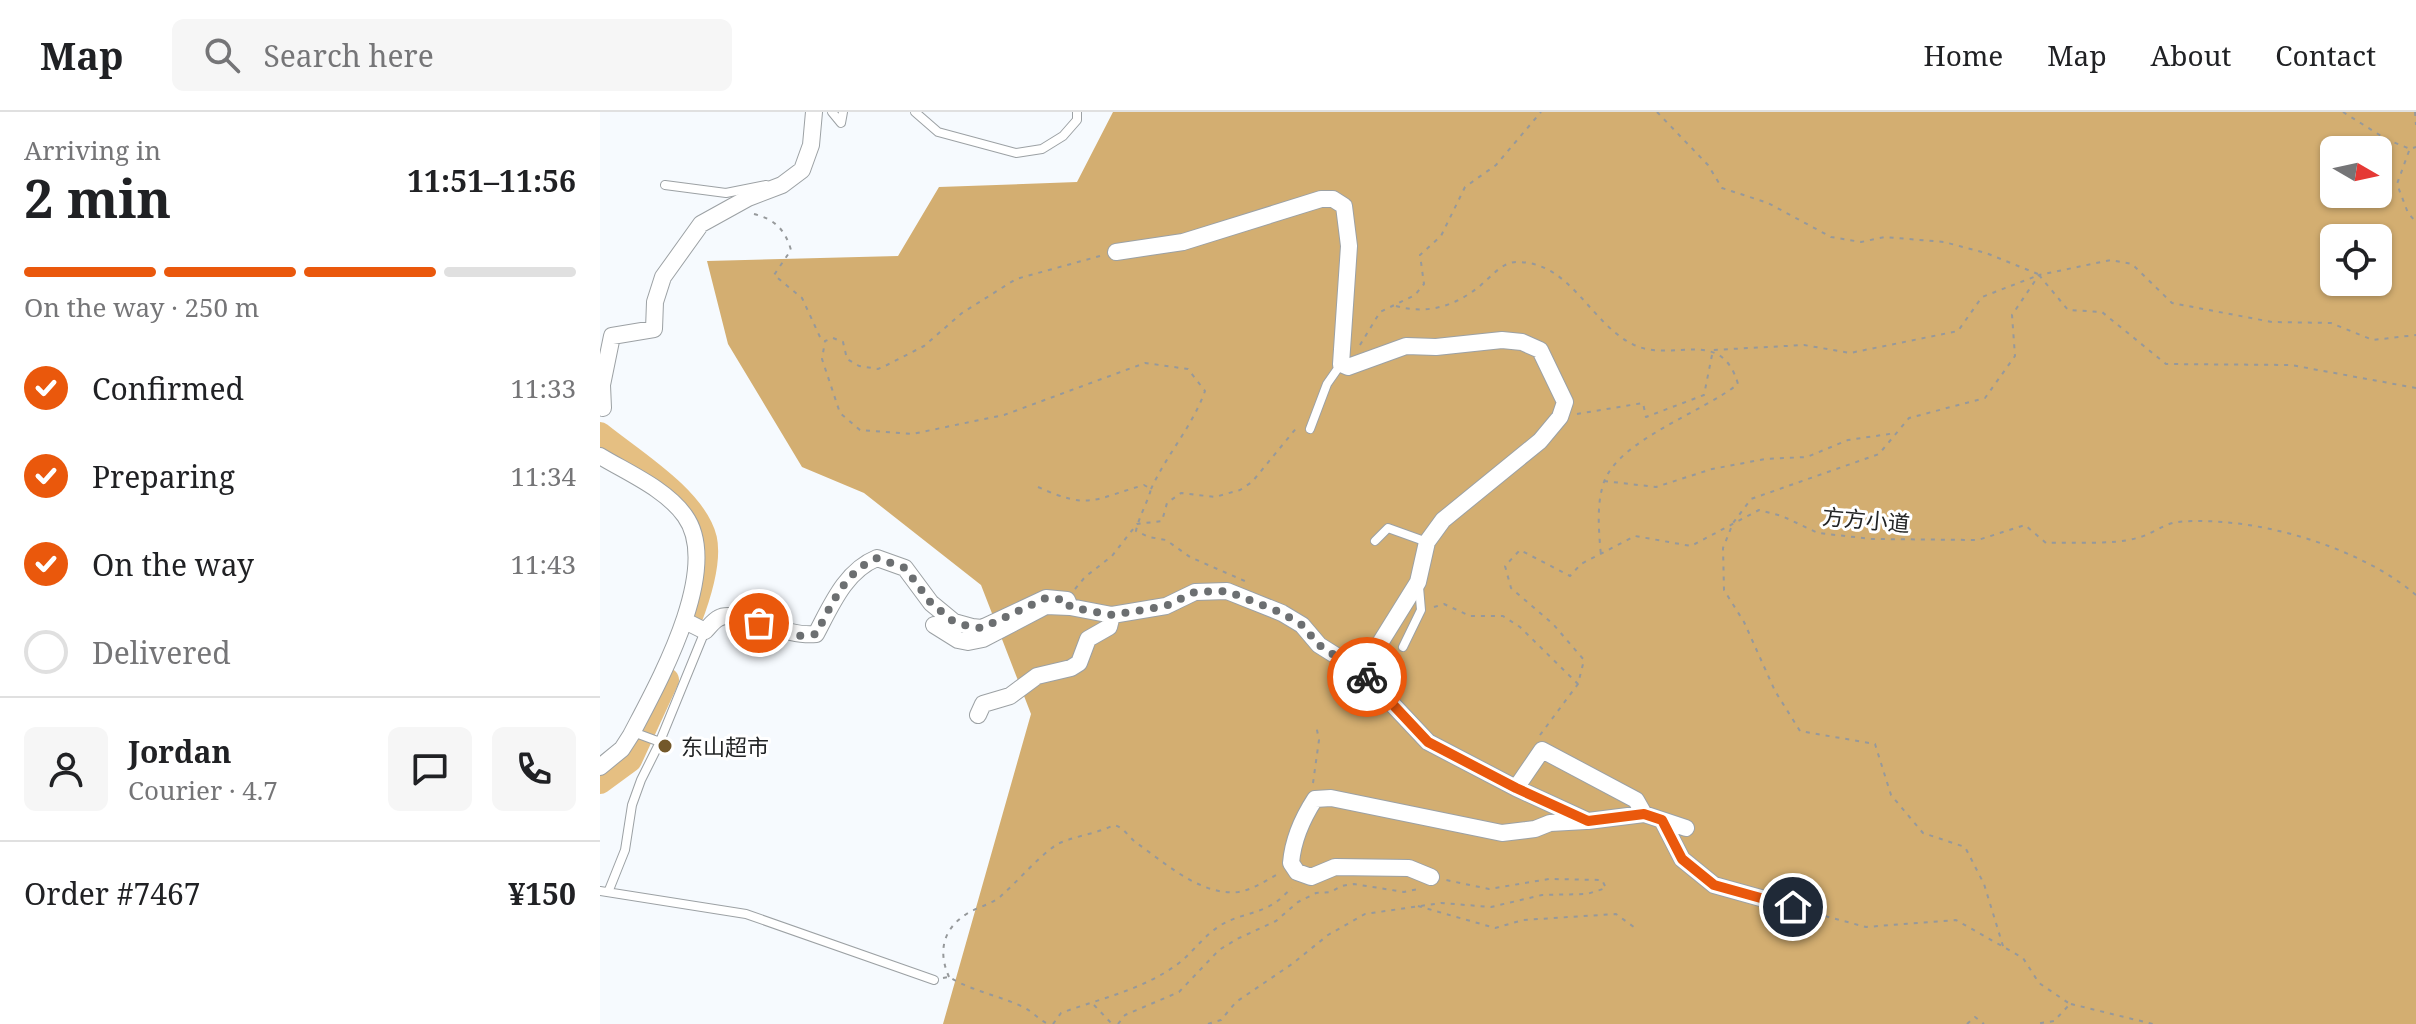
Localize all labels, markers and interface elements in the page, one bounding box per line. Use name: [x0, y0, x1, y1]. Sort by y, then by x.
search box: [172, 19, 732, 91]
text: Map: [40, 29, 124, 81]
icon: search: [200, 33, 244, 77]
text: Search here: [264, 35, 434, 76]
text: Home: [1924, 36, 2003, 74]
text: Map: [2047, 36, 2107, 74]
text: About: [2151, 36, 2231, 74]
text: Contact: [2275, 36, 2376, 74]
text: Arriving in: [24, 132, 161, 168]
north arrow: [2320, 136, 2392, 208]
map controls: [2320, 136, 2392, 296]
text: 11:51–11:56: [407, 160, 576, 201]
text: 2 min: [24, 162, 171, 233]
button: locate: [2320, 224, 2392, 296]
text: On the way · 250 m: [24, 289, 259, 325]
icon: check: [24, 366, 68, 410]
text: Confirmed: [92, 368, 244, 409]
text: 11:33: [510, 370, 576, 406]
icon: check: [24, 454, 68, 498]
text: Preparing: [92, 456, 235, 497]
text: 11:34: [510, 458, 576, 494]
street label: 方方小道: [1821, 500, 1911, 538]
icon: check: [24, 542, 68, 586]
text: On the way: [92, 544, 254, 585]
text: 11:43: [510, 546, 576, 582]
pin: [725, 589, 793, 657]
icon: bag: [737, 601, 781, 645]
text: Delivered: [92, 632, 231, 673]
courier: [1327, 637, 1407, 717]
icon: bike: [1345, 655, 1389, 699]
button: person: [24, 727, 108, 811]
button: chat: [388, 727, 472, 811]
button: phone: [492, 727, 576, 811]
text: Jordan: [128, 731, 231, 772]
place label: 东山超市: [681, 731, 769, 761]
marker: 东山超市: [656, 737, 674, 755]
text: Courier · 4.7: [128, 772, 278, 808]
text: Order #7467: [24, 873, 201, 914]
text: ¥150: [508, 873, 576, 914]
pin: [1759, 873, 1827, 941]
icon: home: [1771, 885, 1815, 929]

